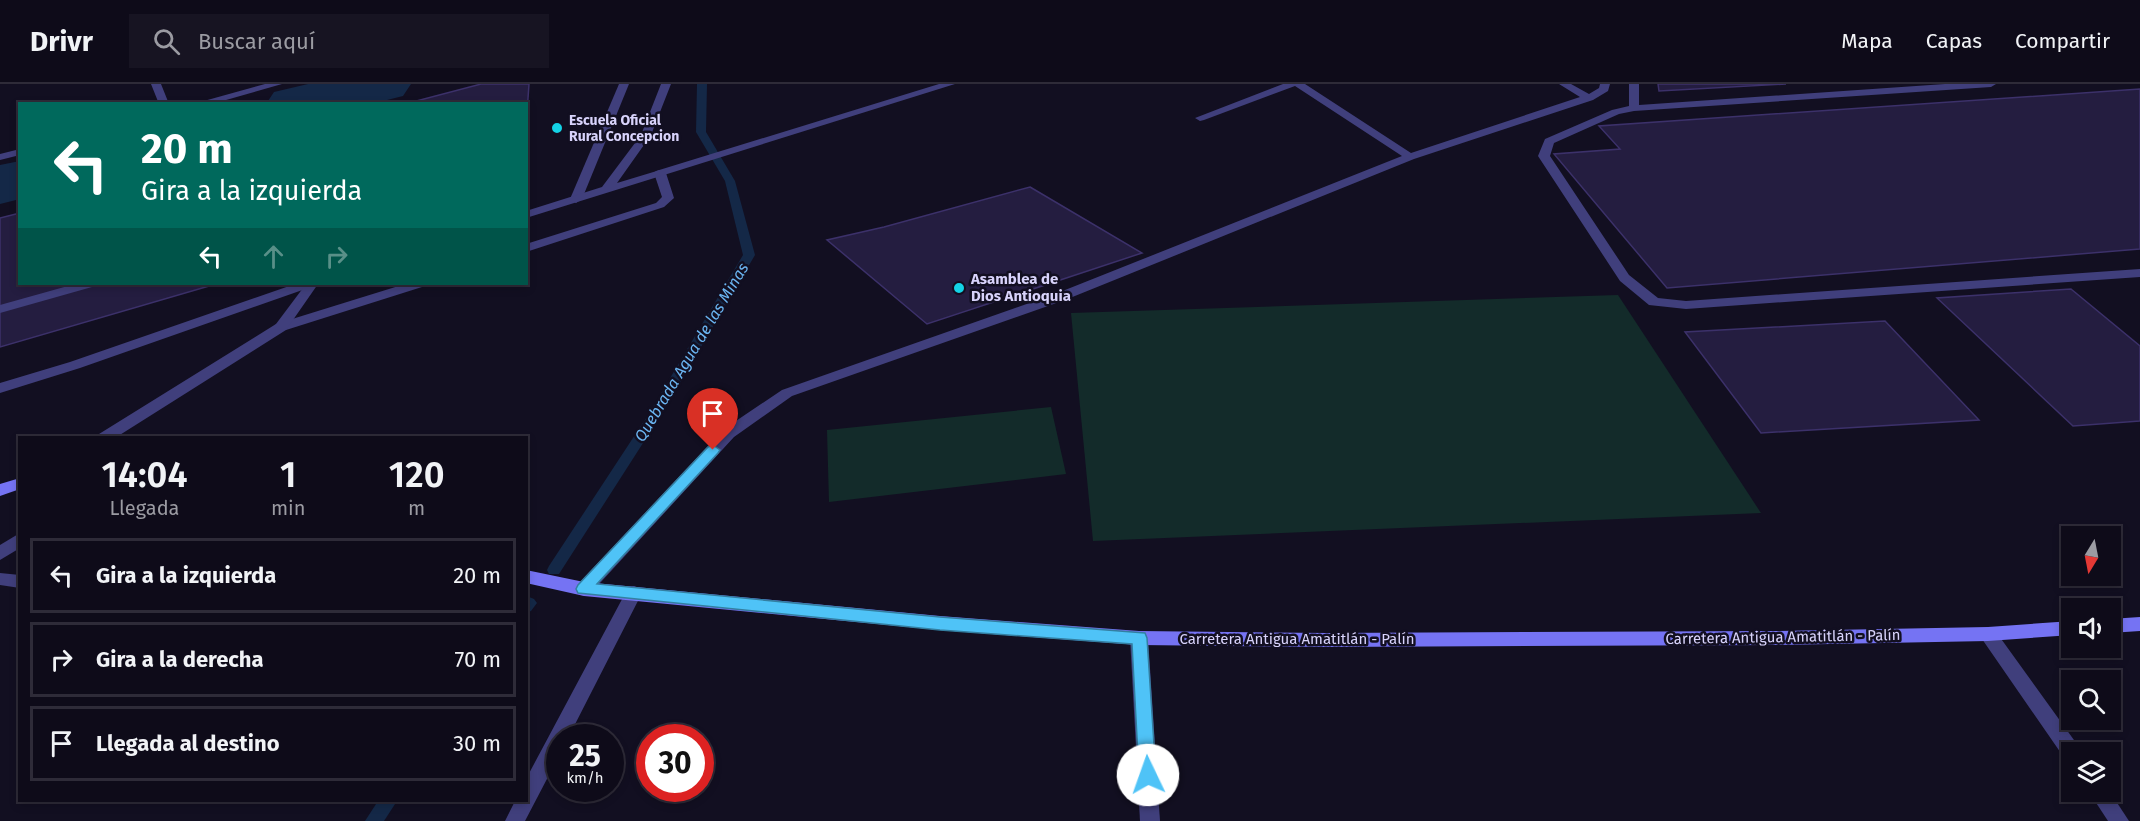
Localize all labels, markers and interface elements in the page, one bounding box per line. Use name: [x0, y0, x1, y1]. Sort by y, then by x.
search box: [129, 14, 549, 68]
text: Drivr: [30, 25, 93, 58]
icon: search: [150, 25, 183, 58]
text: Buscar aquí: [198, 28, 315, 55]
text: Mapa: [1841, 28, 1893, 54]
text: Capas: [1926, 28, 1982, 54]
text: Compartir: [2015, 28, 2110, 54]
place label: Escuela Oficial Rural Concepcion: [569, 112, 679, 145]
marker: Escuela Oficial Rural Concepcion: [550, 121, 564, 135]
text: 20 m: [141, 124, 233, 174]
icon: left: [42, 126, 120, 204]
text: Gira a la izquierda: [141, 175, 362, 207]
icon: left: [194, 240, 227, 273]
icon: ahead: [257, 240, 290, 273]
icon: right: [320, 240, 353, 273]
water label: Quebrada Agua de las Minas: [630, 259, 752, 445]
place label: Asamblea de Dios Antioquia: [970, 270, 1071, 305]
marker: Asamblea de Dios Antioquia: [952, 281, 966, 295]
pin: [687, 388, 738, 450]
icon: arrive: [696, 397, 729, 430]
text: 14:04: [101, 453, 187, 497]
text: 1: [280, 453, 296, 497]
text: 120: [389, 453, 445, 497]
text: Llegada: [109, 496, 180, 520]
text: min: [271, 496, 305, 520]
text: m: [408, 496, 425, 520]
north arrow: [2061, 526, 2121, 586]
map controls: [2061, 526, 2121, 802]
icon: left: [45, 559, 78, 592]
text: Gira a la izquierda: [96, 562, 276, 589]
text: 20 m: [453, 562, 501, 589]
button: sound: [2061, 598, 2121, 658]
street label: Carretera Antigua Amatitlán - Palín: [1665, 626, 1901, 648]
street label: Carretera Antigua Amatitlán - Palín: [1179, 630, 1415, 648]
icon: right: [45, 643, 78, 676]
text: Gira a la derecha: [96, 646, 264, 673]
text: 70 m: [455, 646, 501, 673]
button: search: [2061, 670, 2121, 730]
speed limit sign: 30: [636, 724, 714, 802]
icon: arrive: [45, 727, 78, 760]
text: Llegada al destino: [96, 730, 280, 757]
text: 30 m: [453, 730, 501, 757]
text: 25: [569, 738, 601, 774]
button: layers: [2061, 742, 2121, 802]
position arrow: [1116, 743, 1180, 807]
text: km/h: [566, 769, 604, 787]

